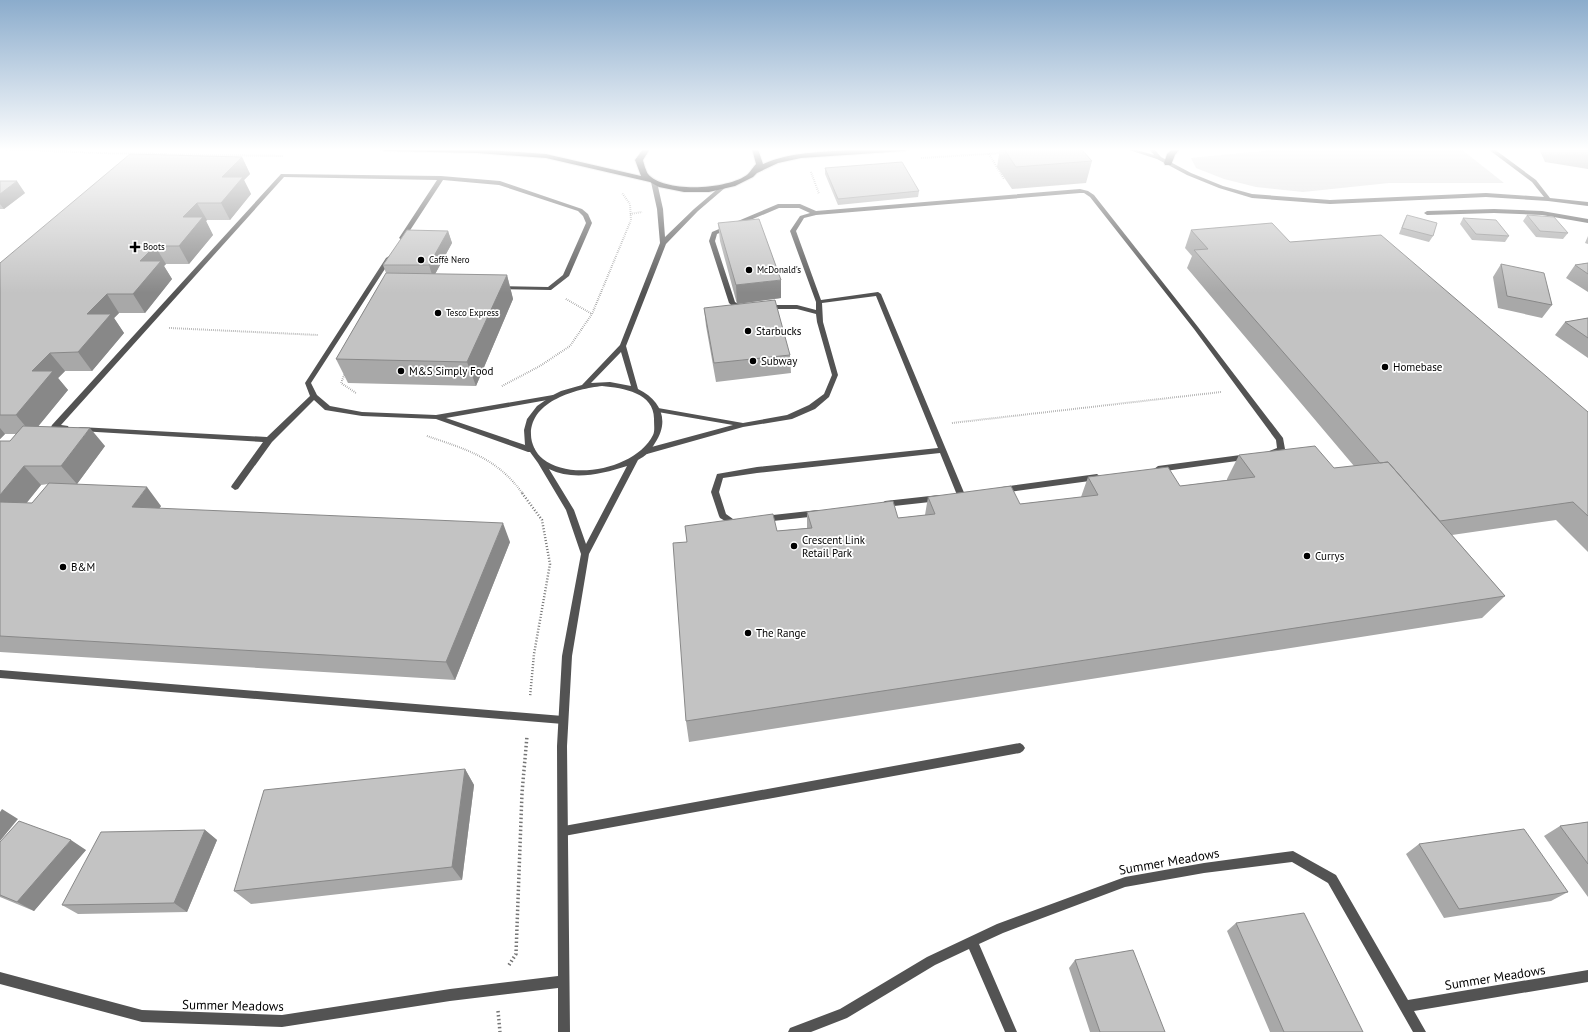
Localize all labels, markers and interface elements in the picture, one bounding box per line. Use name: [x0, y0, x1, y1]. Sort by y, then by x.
place label: Boots: [143, 241, 165, 252]
marker: Boots: [130, 242, 140, 252]
place label: Caffè Nero: [429, 254, 470, 265]
marker: Caffè Nero: [416, 255, 426, 265]
place label: McDonald's: [757, 264, 801, 275]
marker: McDonald's: [744, 265, 754, 275]
place label: Tesco Express: [446, 307, 499, 318]
marker: Tesco Express: [433, 308, 443, 318]
place label: Starbucks: [756, 324, 802, 338]
marker: Starbucks: [743, 326, 753, 336]
place label: Subway: [761, 354, 798, 368]
marker: Subway: [748, 356, 758, 366]
place label: Homebase: [1393, 360, 1443, 374]
marker: Homebase: [1380, 362, 1390, 372]
place label: M&S Simply Food: [409, 364, 493, 378]
marker: M&S Simply Food: [396, 366, 406, 376]
place label: Crescent Link Retail Park: [802, 533, 866, 560]
marker: Crescent Link Retail Park: [789, 541, 799, 551]
place label: Currys: [1315, 549, 1345, 563]
marker: Currys: [1302, 551, 1312, 561]
place label: B&M: [71, 560, 95, 574]
marker: B&M: [58, 562, 68, 572]
place label: The Range: [756, 626, 806, 640]
marker: The Range: [743, 628, 753, 638]
street label: Summer Meadows: [1118, 844, 1221, 879]
street label: Summer Meadows: [1444, 961, 1547, 994]
street label: Summer Meadows: [182, 996, 284, 1015]

